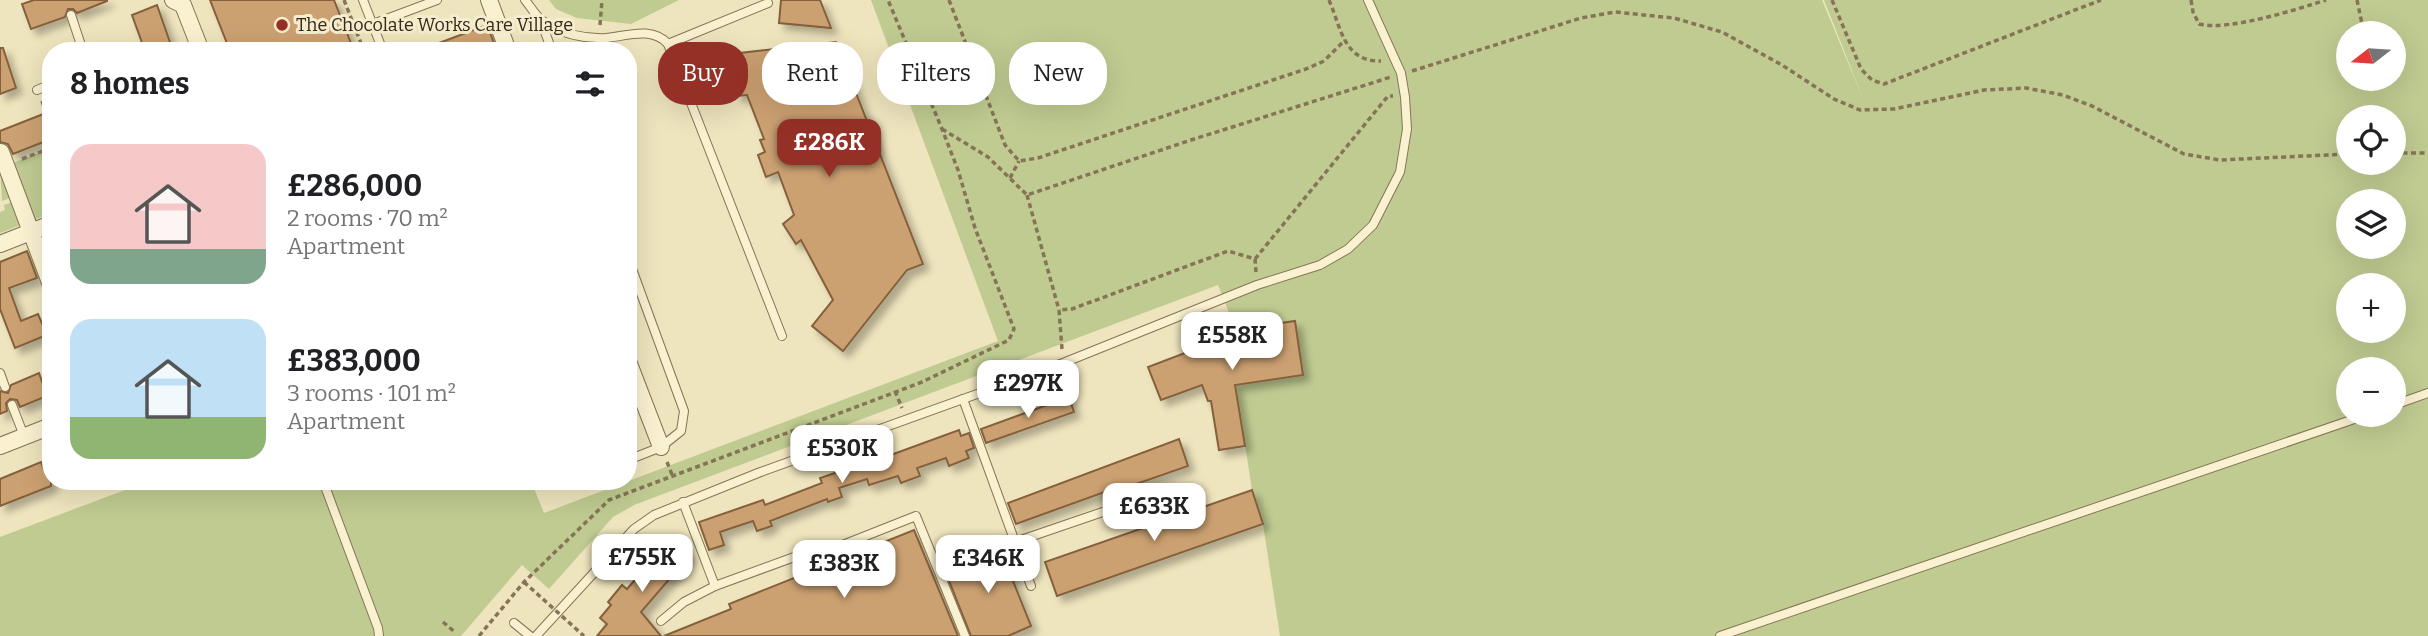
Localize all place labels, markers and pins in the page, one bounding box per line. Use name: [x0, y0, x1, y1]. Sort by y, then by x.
place label: The Chocolate Works Care Village: [296, 14, 573, 36]
marker: The Chocolate Works Care Village: [274, 17, 290, 33]
pin: £286K: [780, 120, 878, 179]
pin: £558K: [1183, 312, 1281, 372]
pin: £297K: [979, 360, 1077, 420]
pin: £530K: [793, 426, 891, 485]
pin: £633K: [1105, 484, 1203, 543]
pin: £755K: [593, 534, 691, 594]
pin: £346K: [939, 536, 1037, 595]
pin: £383K: [795, 540, 893, 600]

